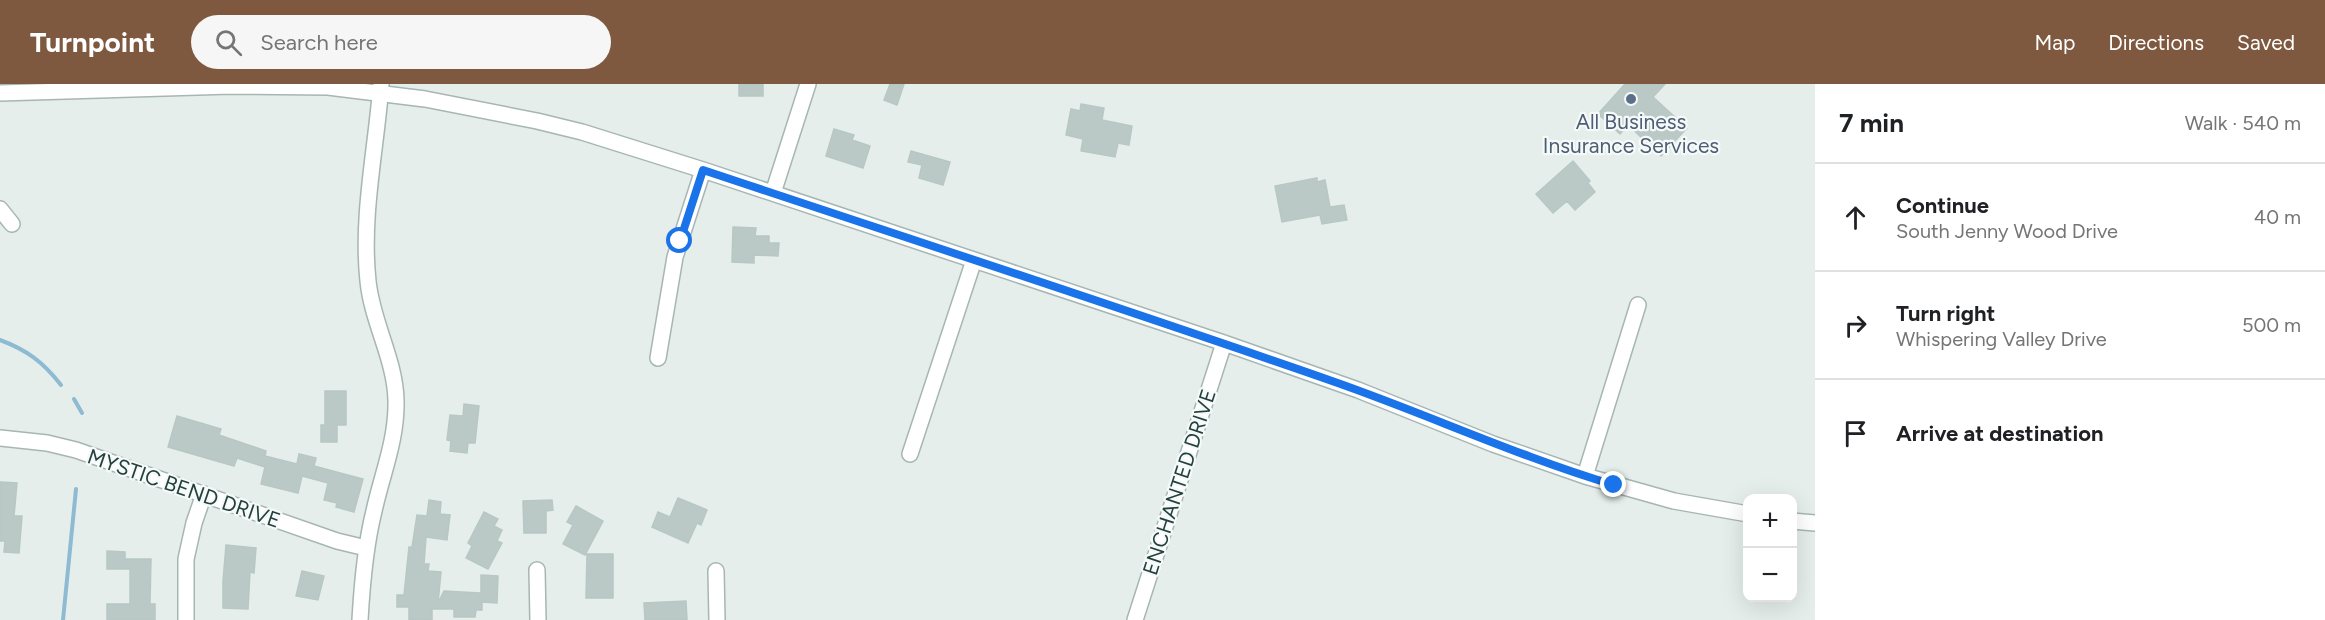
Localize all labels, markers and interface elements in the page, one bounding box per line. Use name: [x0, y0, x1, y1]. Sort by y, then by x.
search box: [191, 15, 611, 69]
text: Turnpoint: [30, 25, 155, 59]
icon: search: [212, 26, 245, 59]
text: Search here: [260, 29, 378, 56]
text: Map: [2034, 30, 2075, 55]
text: Directions: [2108, 30, 2204, 55]
text: Saved: [2237, 30, 2295, 55]
marker: All Business Insurance Services: [1624, 92, 1638, 106]
text: 7 min: [1839, 107, 1904, 139]
place label: All Business Insurance Services: [1543, 109, 1719, 158]
text: Walk · 540 m: [2185, 111, 2301, 135]
text: Continue: [1896, 192, 1989, 219]
icon: ahead: [1839, 201, 1872, 234]
text: 40 m: [2254, 205, 2301, 229]
text: South Jenny Wood Drive: [1896, 219, 2118, 243]
route start: [666, 227, 692, 253]
text: Turn right: [1896, 300, 1995, 327]
icon: right: [1839, 309, 1872, 342]
text: 500 m: [2242, 313, 2301, 337]
text: Whispering Valley Drive: [1896, 327, 2107, 351]
street label: ENCHANTED DRIVE: [1137, 386, 1221, 578]
icon: arrive: [1839, 417, 1872, 450]
text: Arrive at destination: [1896, 420, 2104, 447]
street label: MYSTIC BEND DRIVE: [84, 443, 284, 533]
route end: [1600, 471, 1626, 497]
map controls: [1743, 494, 1797, 602]
button: +: [1743, 494, 1797, 548]
button: −: [1743, 548, 1797, 602]

